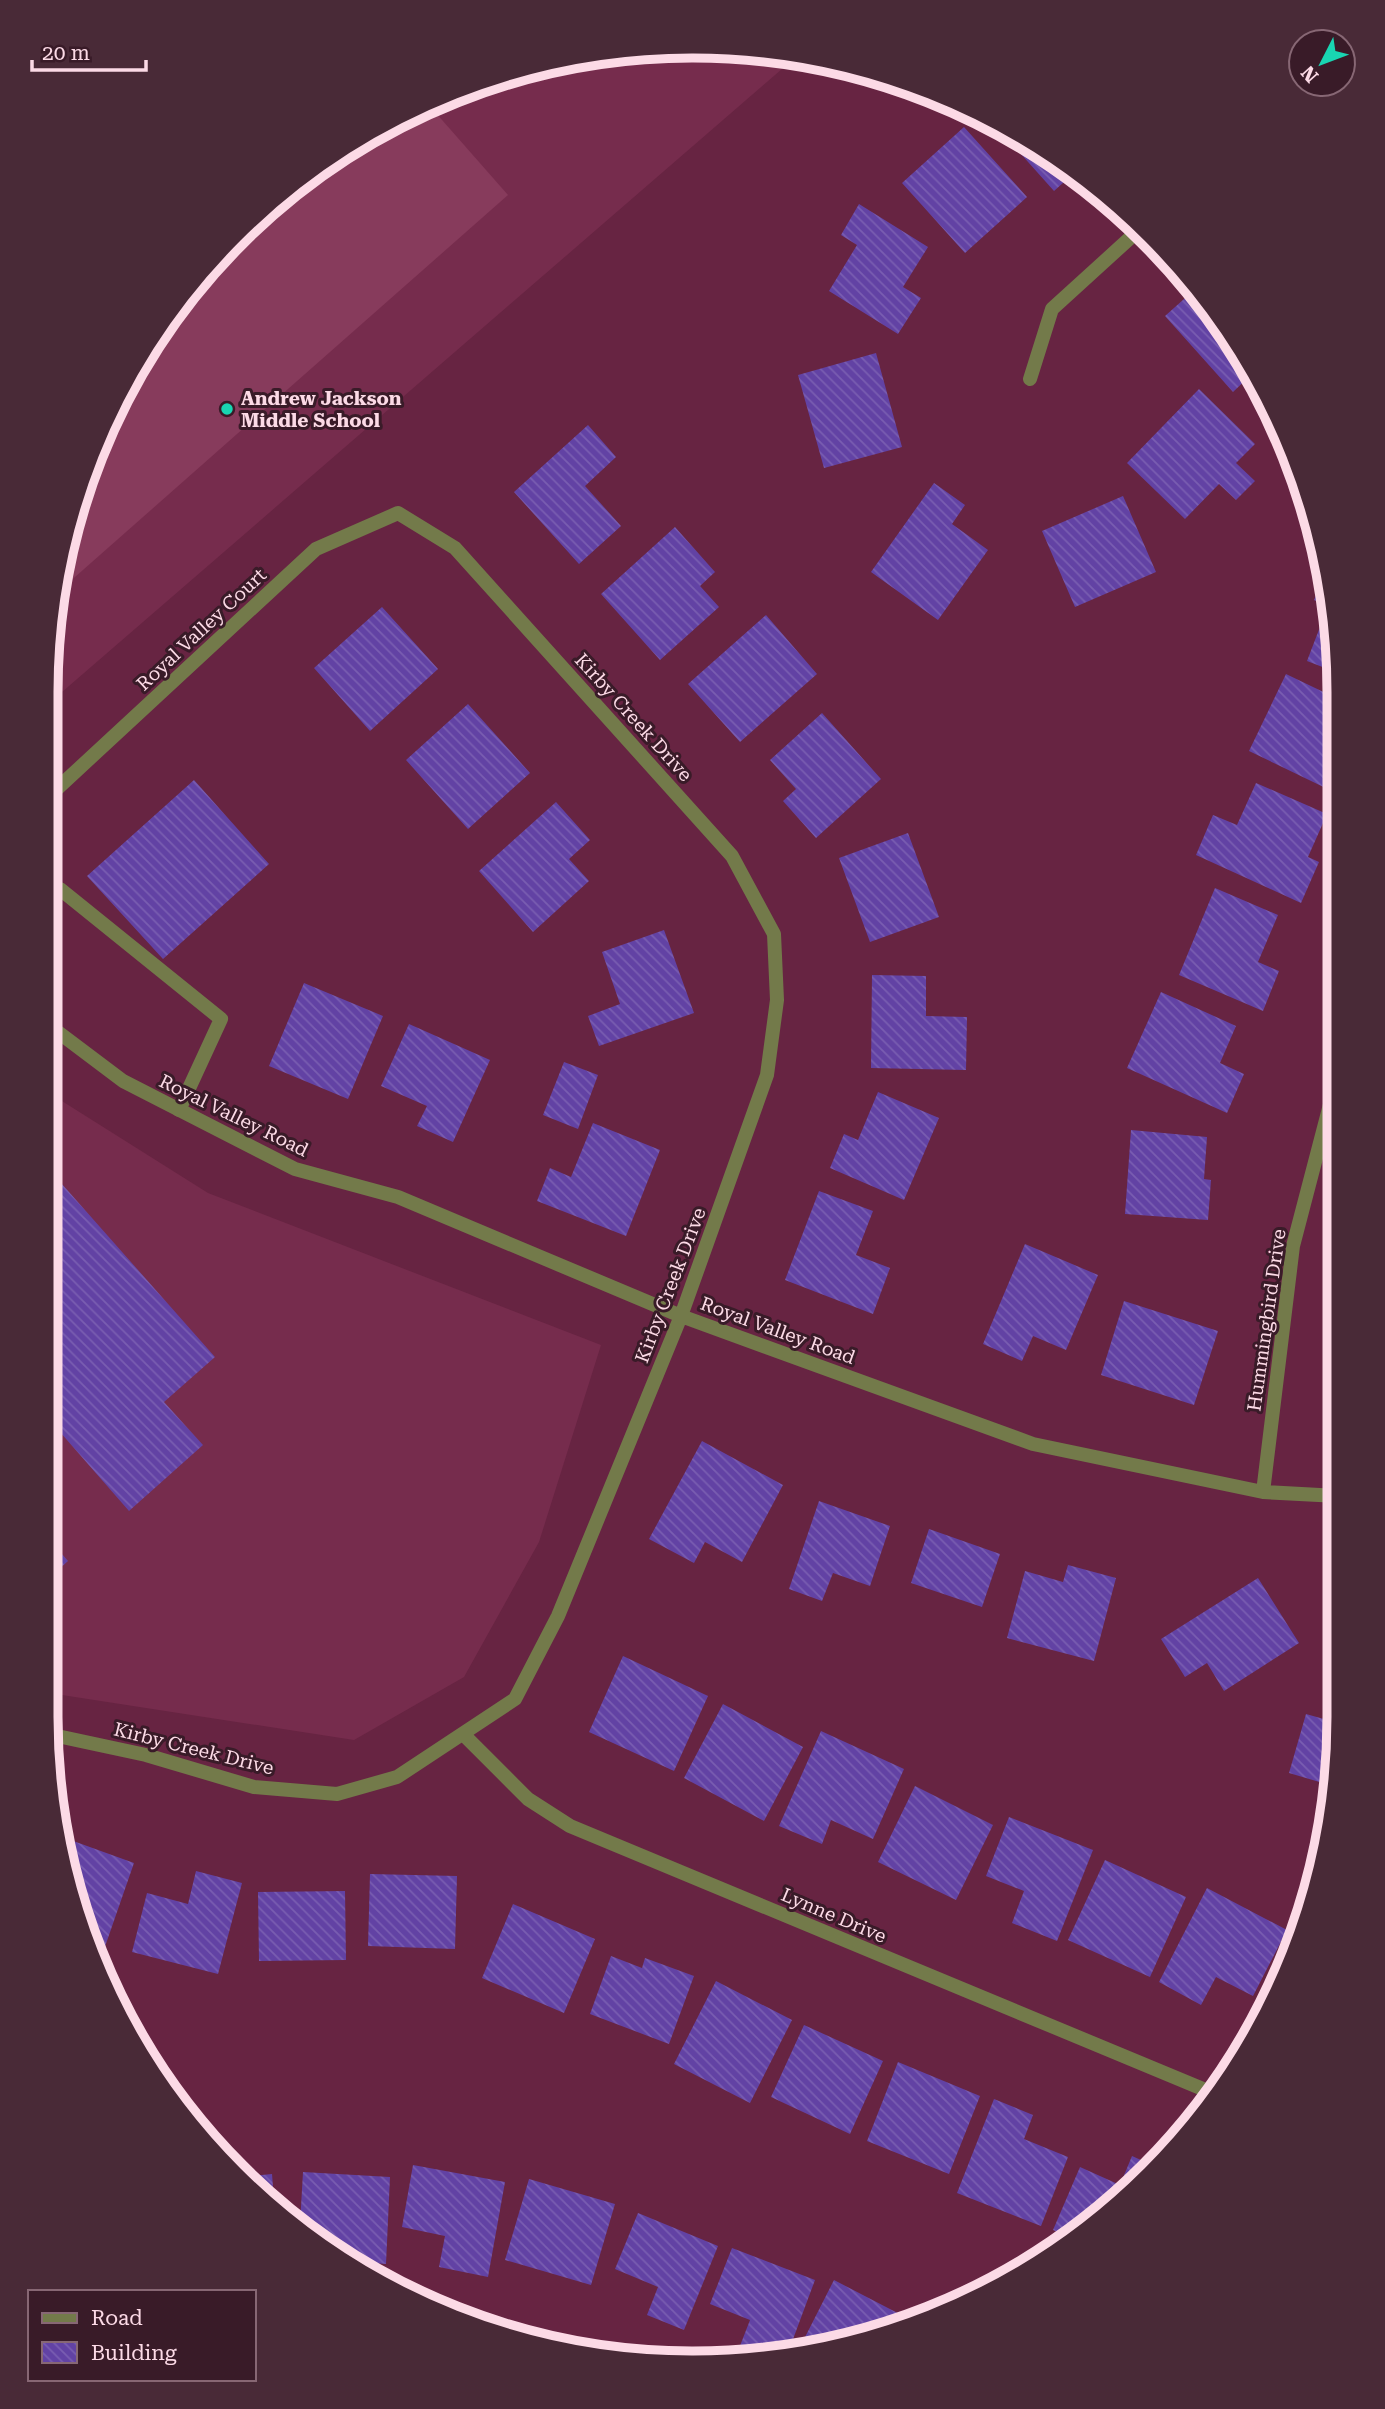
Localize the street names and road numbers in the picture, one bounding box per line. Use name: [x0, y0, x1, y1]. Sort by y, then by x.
street label: Royal Valley Court: [132, 563, 271, 695]
street label: Kirby Creek Drive: [570, 649, 697, 786]
street label: Royal Valley Road: [155, 1069, 312, 1162]
street label: Kirby Creek Drive: [630, 1204, 711, 1366]
street label: Hummingbird Drive: [1242, 1227, 1291, 1413]
street label: Royal Valley Road: [697, 1292, 858, 1369]
street label: Kirby Creek Drive: [111, 1717, 276, 1780]
street label: Lynne Drive: [778, 1883, 890, 1948]

